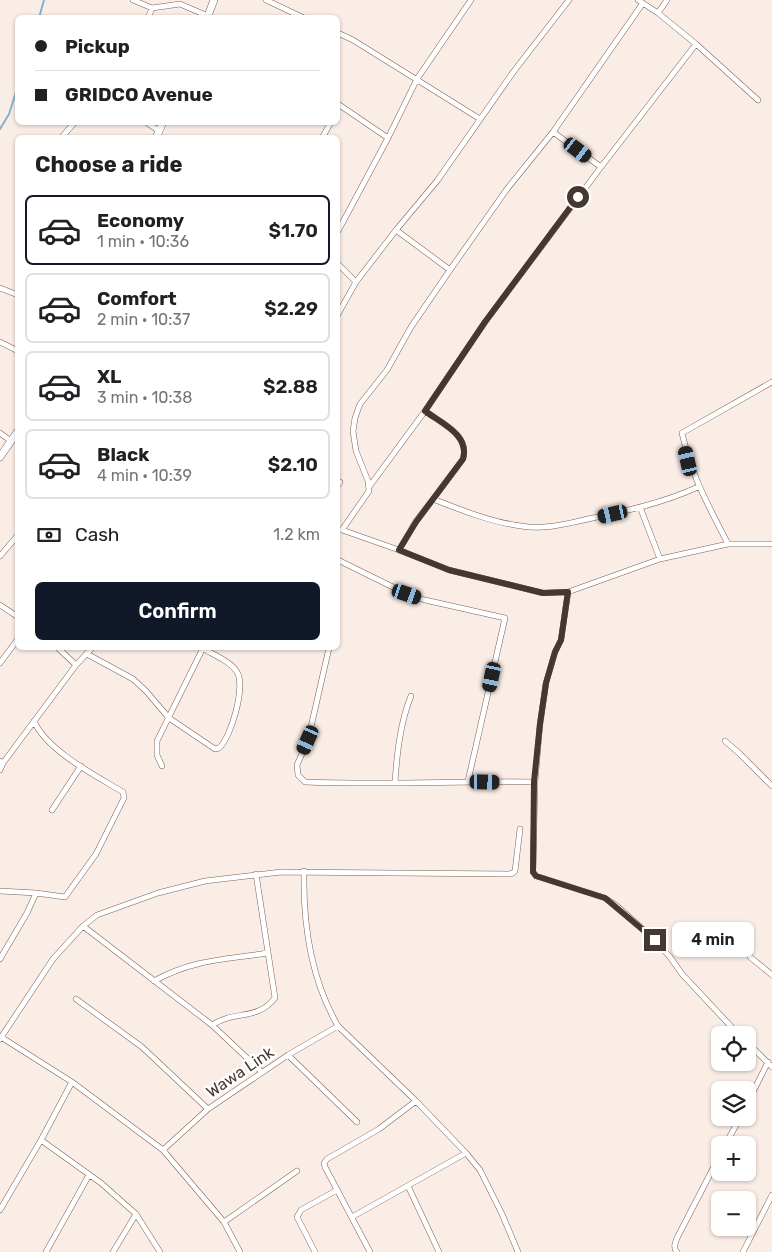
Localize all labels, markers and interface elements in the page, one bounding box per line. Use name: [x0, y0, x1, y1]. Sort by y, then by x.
text: Pickup: [65, 35, 130, 58]
text: GRIDCO Avenue: [65, 83, 213, 106]
car: [561, 135, 594, 165]
text: Choose a ride: [35, 151, 182, 178]
route start: [567, 186, 589, 208]
icon: car: [37, 208, 82, 253]
text: Economy: [97, 209, 184, 232]
text: $1.70: [268, 219, 318, 242]
text: 1 min · 10:36: [97, 232, 189, 251]
icon: car: [37, 286, 82, 331]
text: Comfort: [97, 287, 177, 310]
text: $2.29: [264, 297, 318, 320]
text: 2 min · 10:37: [97, 310, 190, 329]
icon: car: [37, 364, 82, 409]
text: XL: [97, 365, 121, 388]
text: $2.88: [263, 375, 318, 398]
text: 3 min · 10:38: [97, 388, 192, 407]
icon: car: [37, 442, 82, 487]
text: Black: [97, 443, 149, 466]
car: [677, 445, 698, 477]
text: $2.10: [268, 453, 318, 476]
text: 4 min · 10:39: [97, 466, 192, 485]
car: [596, 503, 629, 525]
icon: cash: [35, 521, 63, 549]
text: Cash: [75, 523, 119, 546]
text: 1.2 km: [273, 525, 320, 544]
button: Confirm: [35, 582, 320, 640]
car: [390, 582, 423, 606]
car: [481, 661, 502, 693]
car: [295, 723, 320, 757]
car: [469, 774, 500, 790]
callout: 4 min: [672, 922, 755, 958]
route end: [644, 929, 666, 951]
text: 4 min: [691, 930, 735, 949]
map controls: [711, 1026, 756, 1236]
button: locate: [711, 1026, 756, 1071]
street label: Wawa Link: [203, 1042, 278, 1102]
button: layers: [711, 1081, 756, 1126]
button: +: [711, 1136, 756, 1181]
button: −: [711, 1191, 756, 1236]

